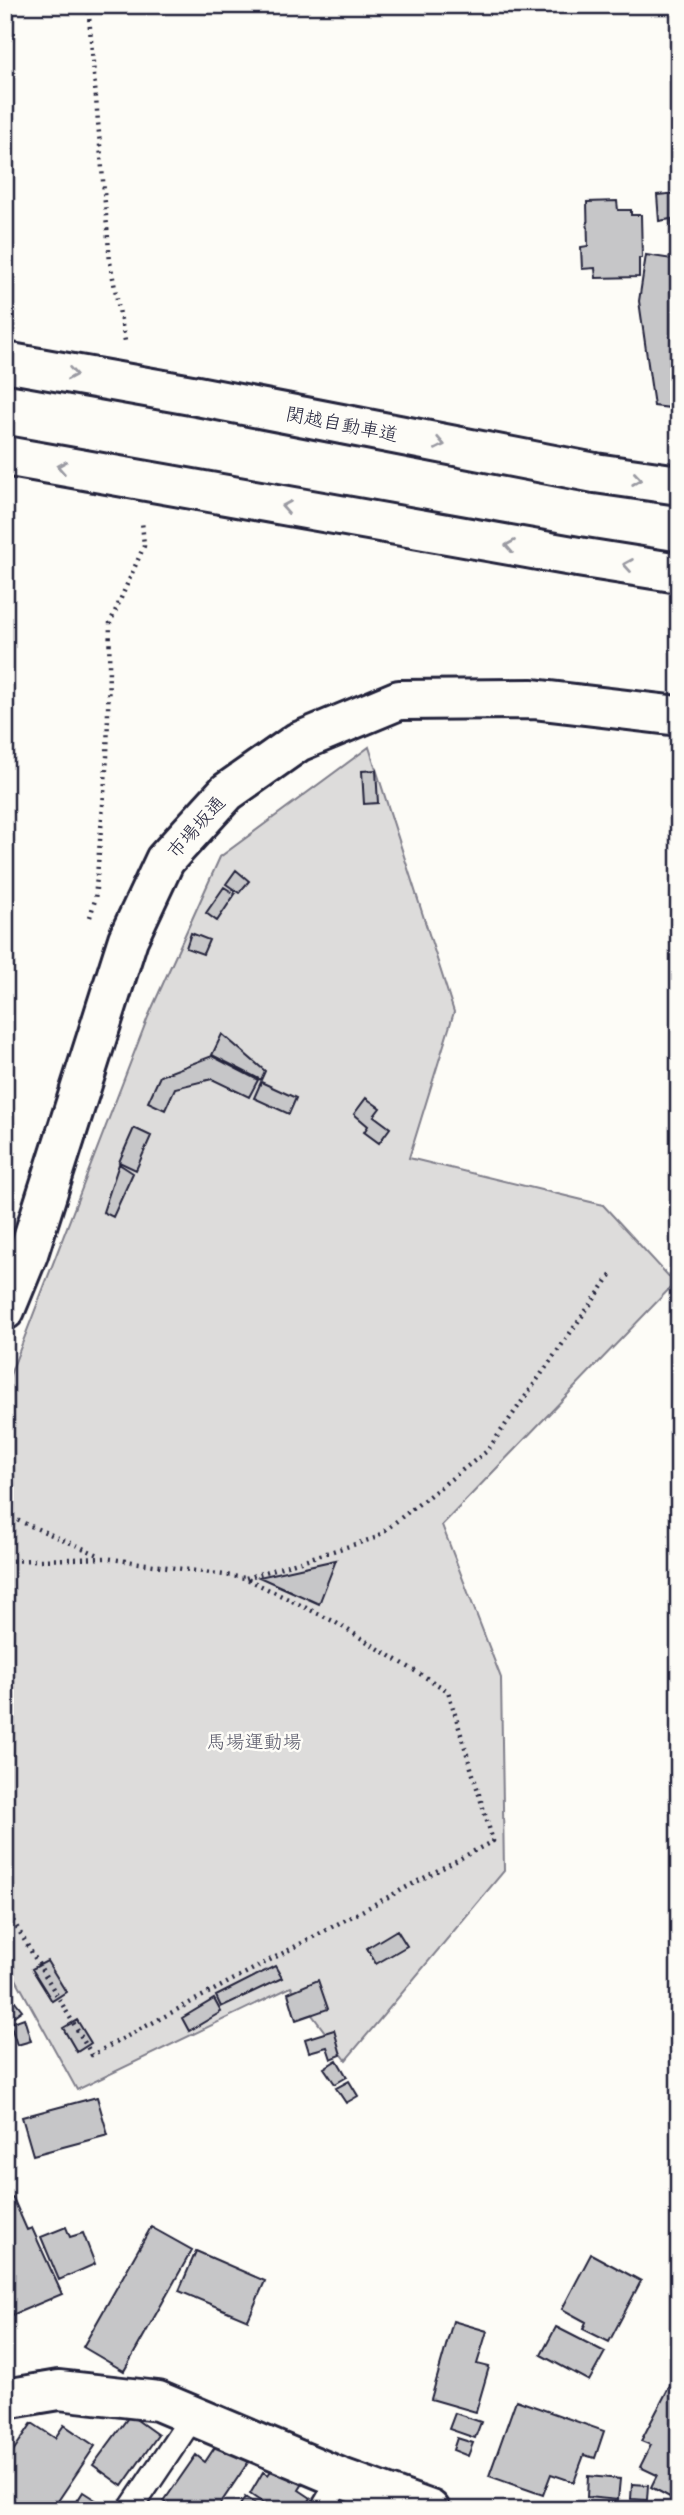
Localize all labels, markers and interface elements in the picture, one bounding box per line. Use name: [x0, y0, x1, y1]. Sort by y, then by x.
one-way arrow: [66, 366, 78, 381]
street label: 関越自動車道: [284, 401, 400, 447]
one-way arrow: [434, 435, 446, 450]
one-way arrow: [56, 460, 68, 475]
one-way arrow: [631, 472, 643, 487]
one-way arrow: [280, 500, 292, 515]
one-way arrow: [504, 539, 516, 554]
one-way arrow: [622, 558, 634, 573]
street label: 市場坂通: [161, 790, 231, 864]
park label: 馬場運動場: [206, 1729, 302, 1754]

